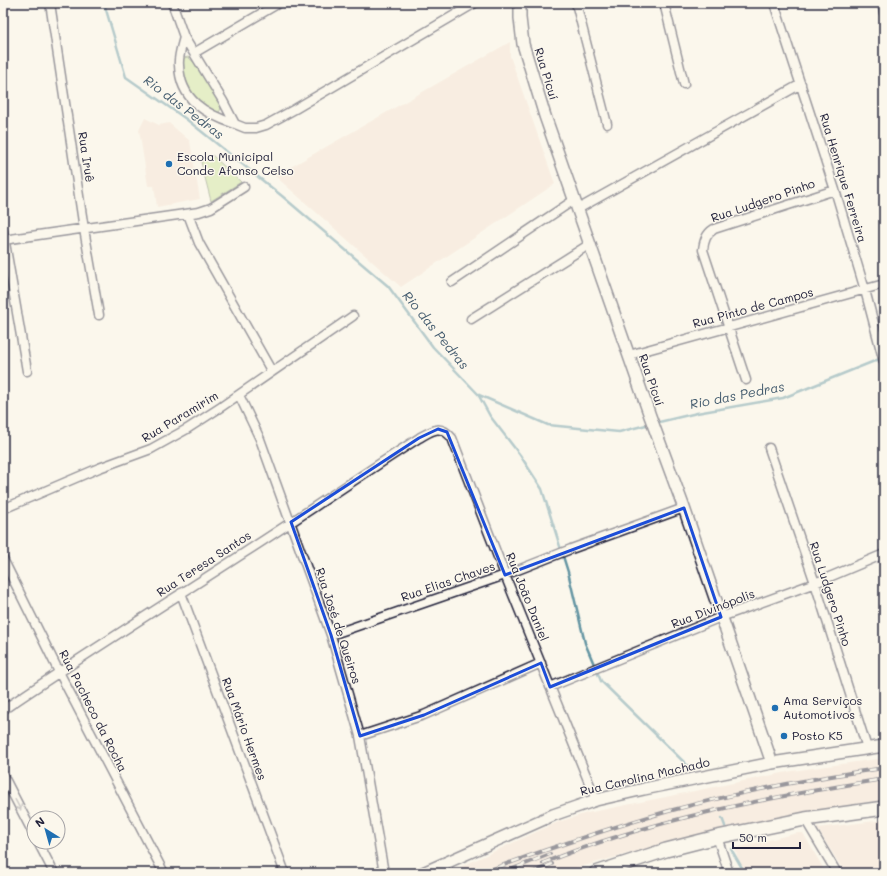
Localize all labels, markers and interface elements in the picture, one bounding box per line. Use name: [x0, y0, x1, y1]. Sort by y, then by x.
street label: Rua Picuí: [531, 46, 563, 102]
water label: Rio das Pedras: [141, 71, 228, 142]
street label: Rua Henrique Ferreira: [817, 111, 871, 244]
street label: Rua Iruê: [75, 130, 99, 183]
place label: Escola Municipal Conde Afonso Celso: [177, 148, 294, 178]
marker: Escola Municipal Conde Afonso Celso: [164, 159, 174, 169]
street label: Rua Ludgero Pinho: [709, 175, 817, 225]
street label: Rua Pinto de Campos: [691, 283, 815, 331]
water label: Rio das Pedras: [400, 287, 473, 372]
street label: Rua Picuí: [636, 352, 668, 408]
water label: Rio das Pedras: [688, 377, 786, 412]
street label: Rua Paramirim: [138, 387, 221, 445]
street label: Rua Teresa Santos: [153, 527, 254, 600]
street label: Rua Ludgero Pinho: [807, 539, 855, 648]
street label: Rua João Daniel: [503, 550, 553, 643]
street label: Rua Elias Chaves: [398, 557, 497, 605]
street label: Rua José de Queiros: [313, 566, 365, 686]
street label: Rua Divinópolis: [669, 585, 757, 631]
street label: Rua Pacheco da Rocha: [56, 647, 132, 774]
street label: Rua Mário Hermes: [219, 675, 271, 782]
place label: Ama Serviços Automotivos: [783, 692, 863, 722]
marker: Ama Serviços Automotivos: [770, 703, 780, 713]
place label: Posto K5: [792, 727, 843, 743]
marker: Posto K5: [779, 731, 789, 741]
street label: Rua Carolina Machado: [578, 753, 711, 799]
one-way arrow: [15, 799, 23, 811]
north arrow: [26, 810, 66, 850]
text: N: [32, 813, 48, 830]
scale bar: [733, 824, 800, 850]
text: 50 m: [739, 829, 767, 845]

